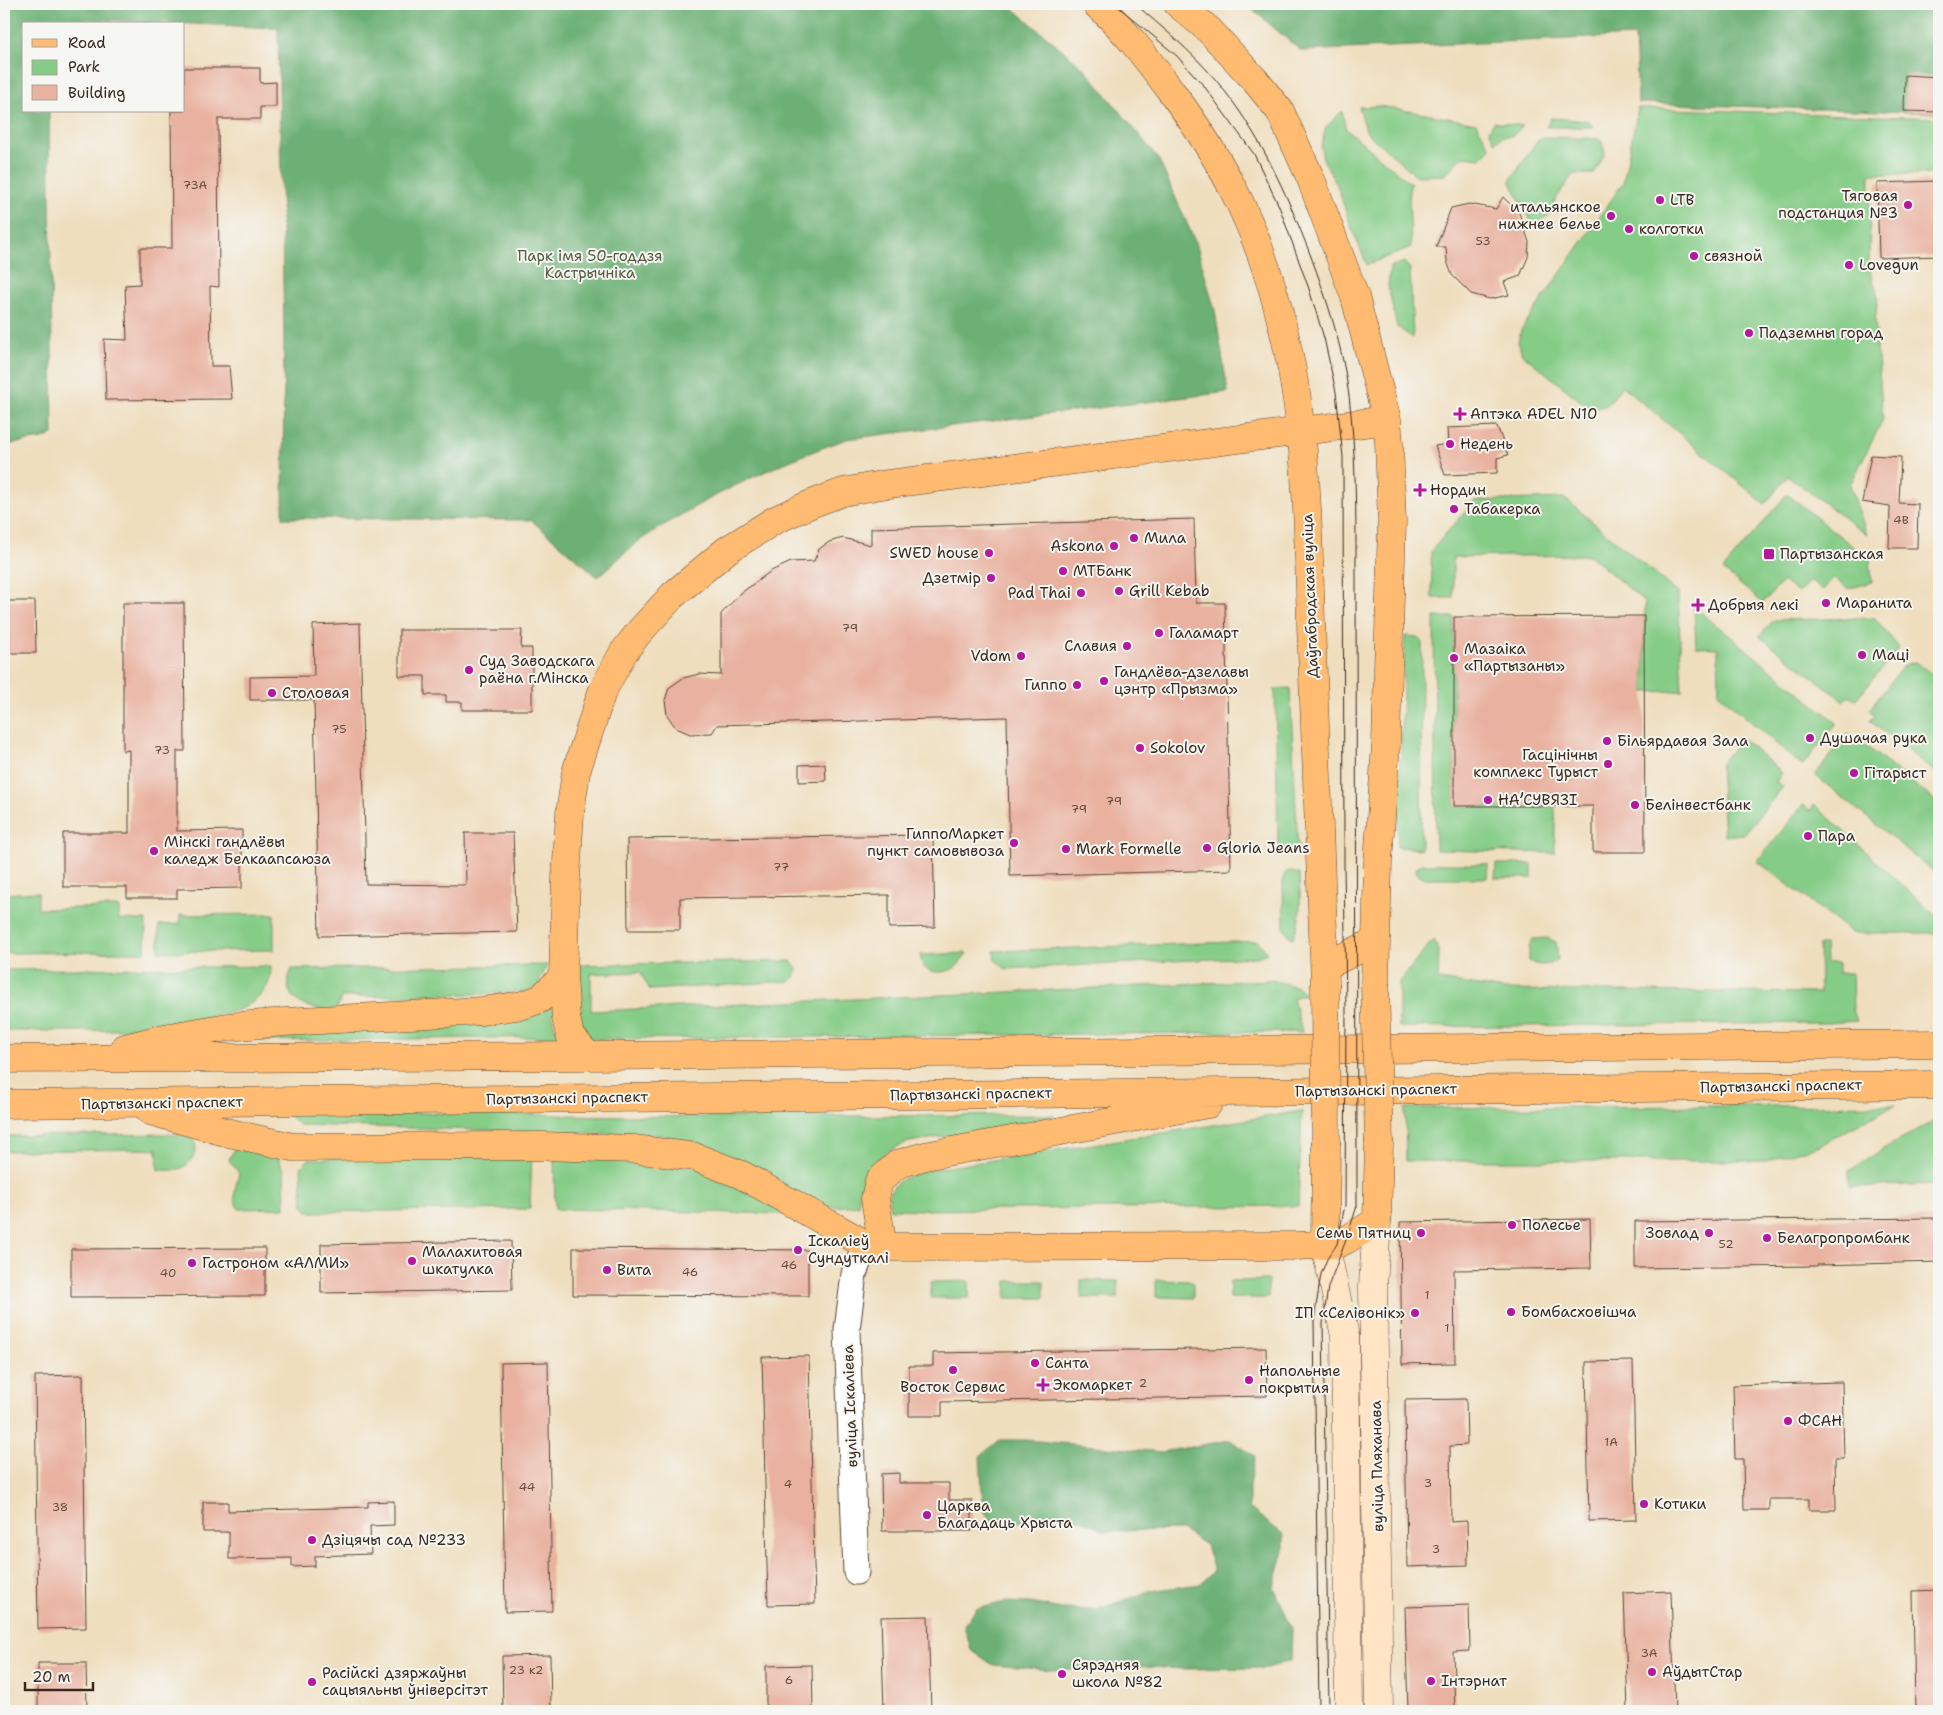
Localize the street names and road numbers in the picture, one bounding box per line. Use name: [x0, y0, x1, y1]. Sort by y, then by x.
street label: Даўгабродская вуліца: [1297, 513, 1323, 679]
street label: Партызанскі праспект: [1700, 1075, 1862, 1097]
street label: Партызанскі праспект: [1295, 1079, 1457, 1101]
street label: Партызанскі праспект: [890, 1083, 1052, 1105]
street label: Партызанскі праспект: [486, 1087, 648, 1109]
street label: Партызанскі праспект: [81, 1092, 243, 1114]
street label: вуліца Іскаліева: [838, 1344, 862, 1468]
street label: вуліца Пляханава: [1366, 1399, 1388, 1532]

